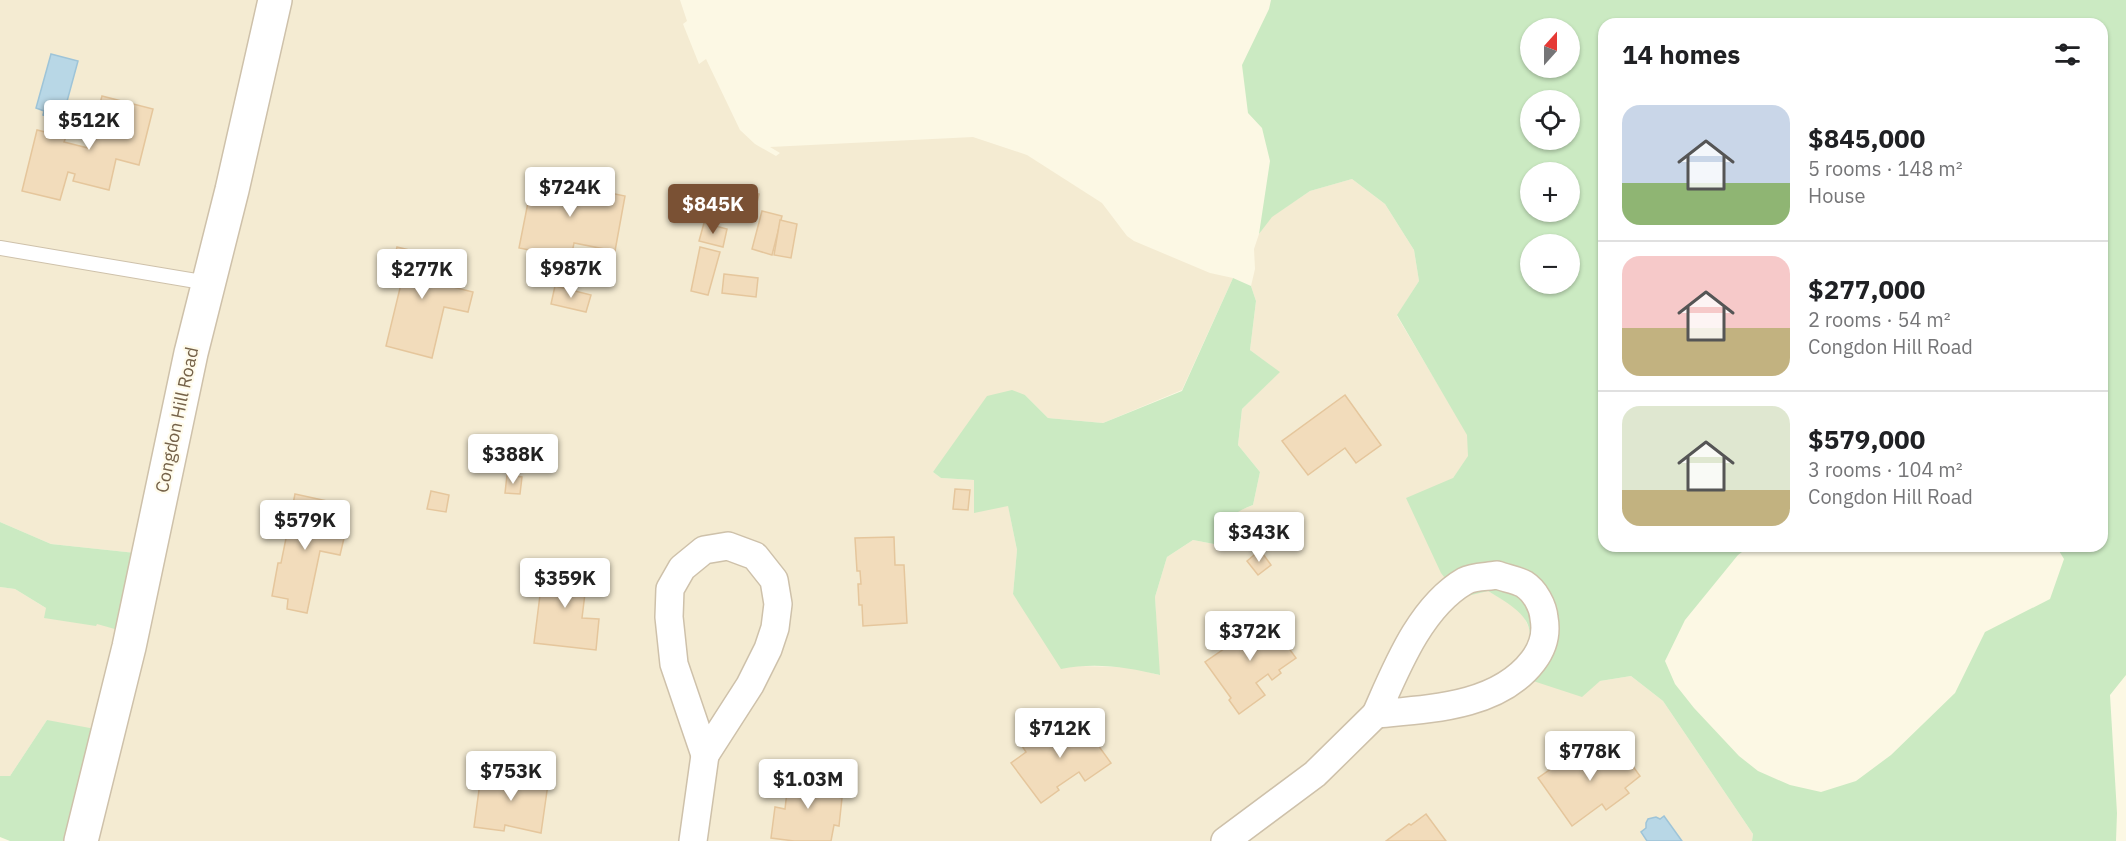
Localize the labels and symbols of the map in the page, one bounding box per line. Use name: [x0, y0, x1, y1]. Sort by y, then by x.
north arrow: [1520, 18, 1580, 78]
pin: $512K: [47, 100, 131, 151]
pin: $724K: [528, 167, 612, 218]
pin: $845K: [671, 184, 755, 235]
pin: $987K: [529, 248, 613, 299]
pin: $277K: [380, 249, 464, 300]
street label: Congdon Hill Road: [150, 345, 203, 495]
pin: $388K: [471, 434, 555, 485]
pin: $579K: [263, 500, 347, 551]
pin: $343K: [1217, 512, 1301, 563]
pin: $359K: [523, 558, 607, 609]
pin: $372K: [1208, 611, 1292, 662]
pin: $712K: [1018, 708, 1102, 759]
pin: $778K: [1548, 731, 1632, 782]
pin: $753K: [469, 751, 553, 802]
pin: $1.03M: [759, 759, 857, 810]

